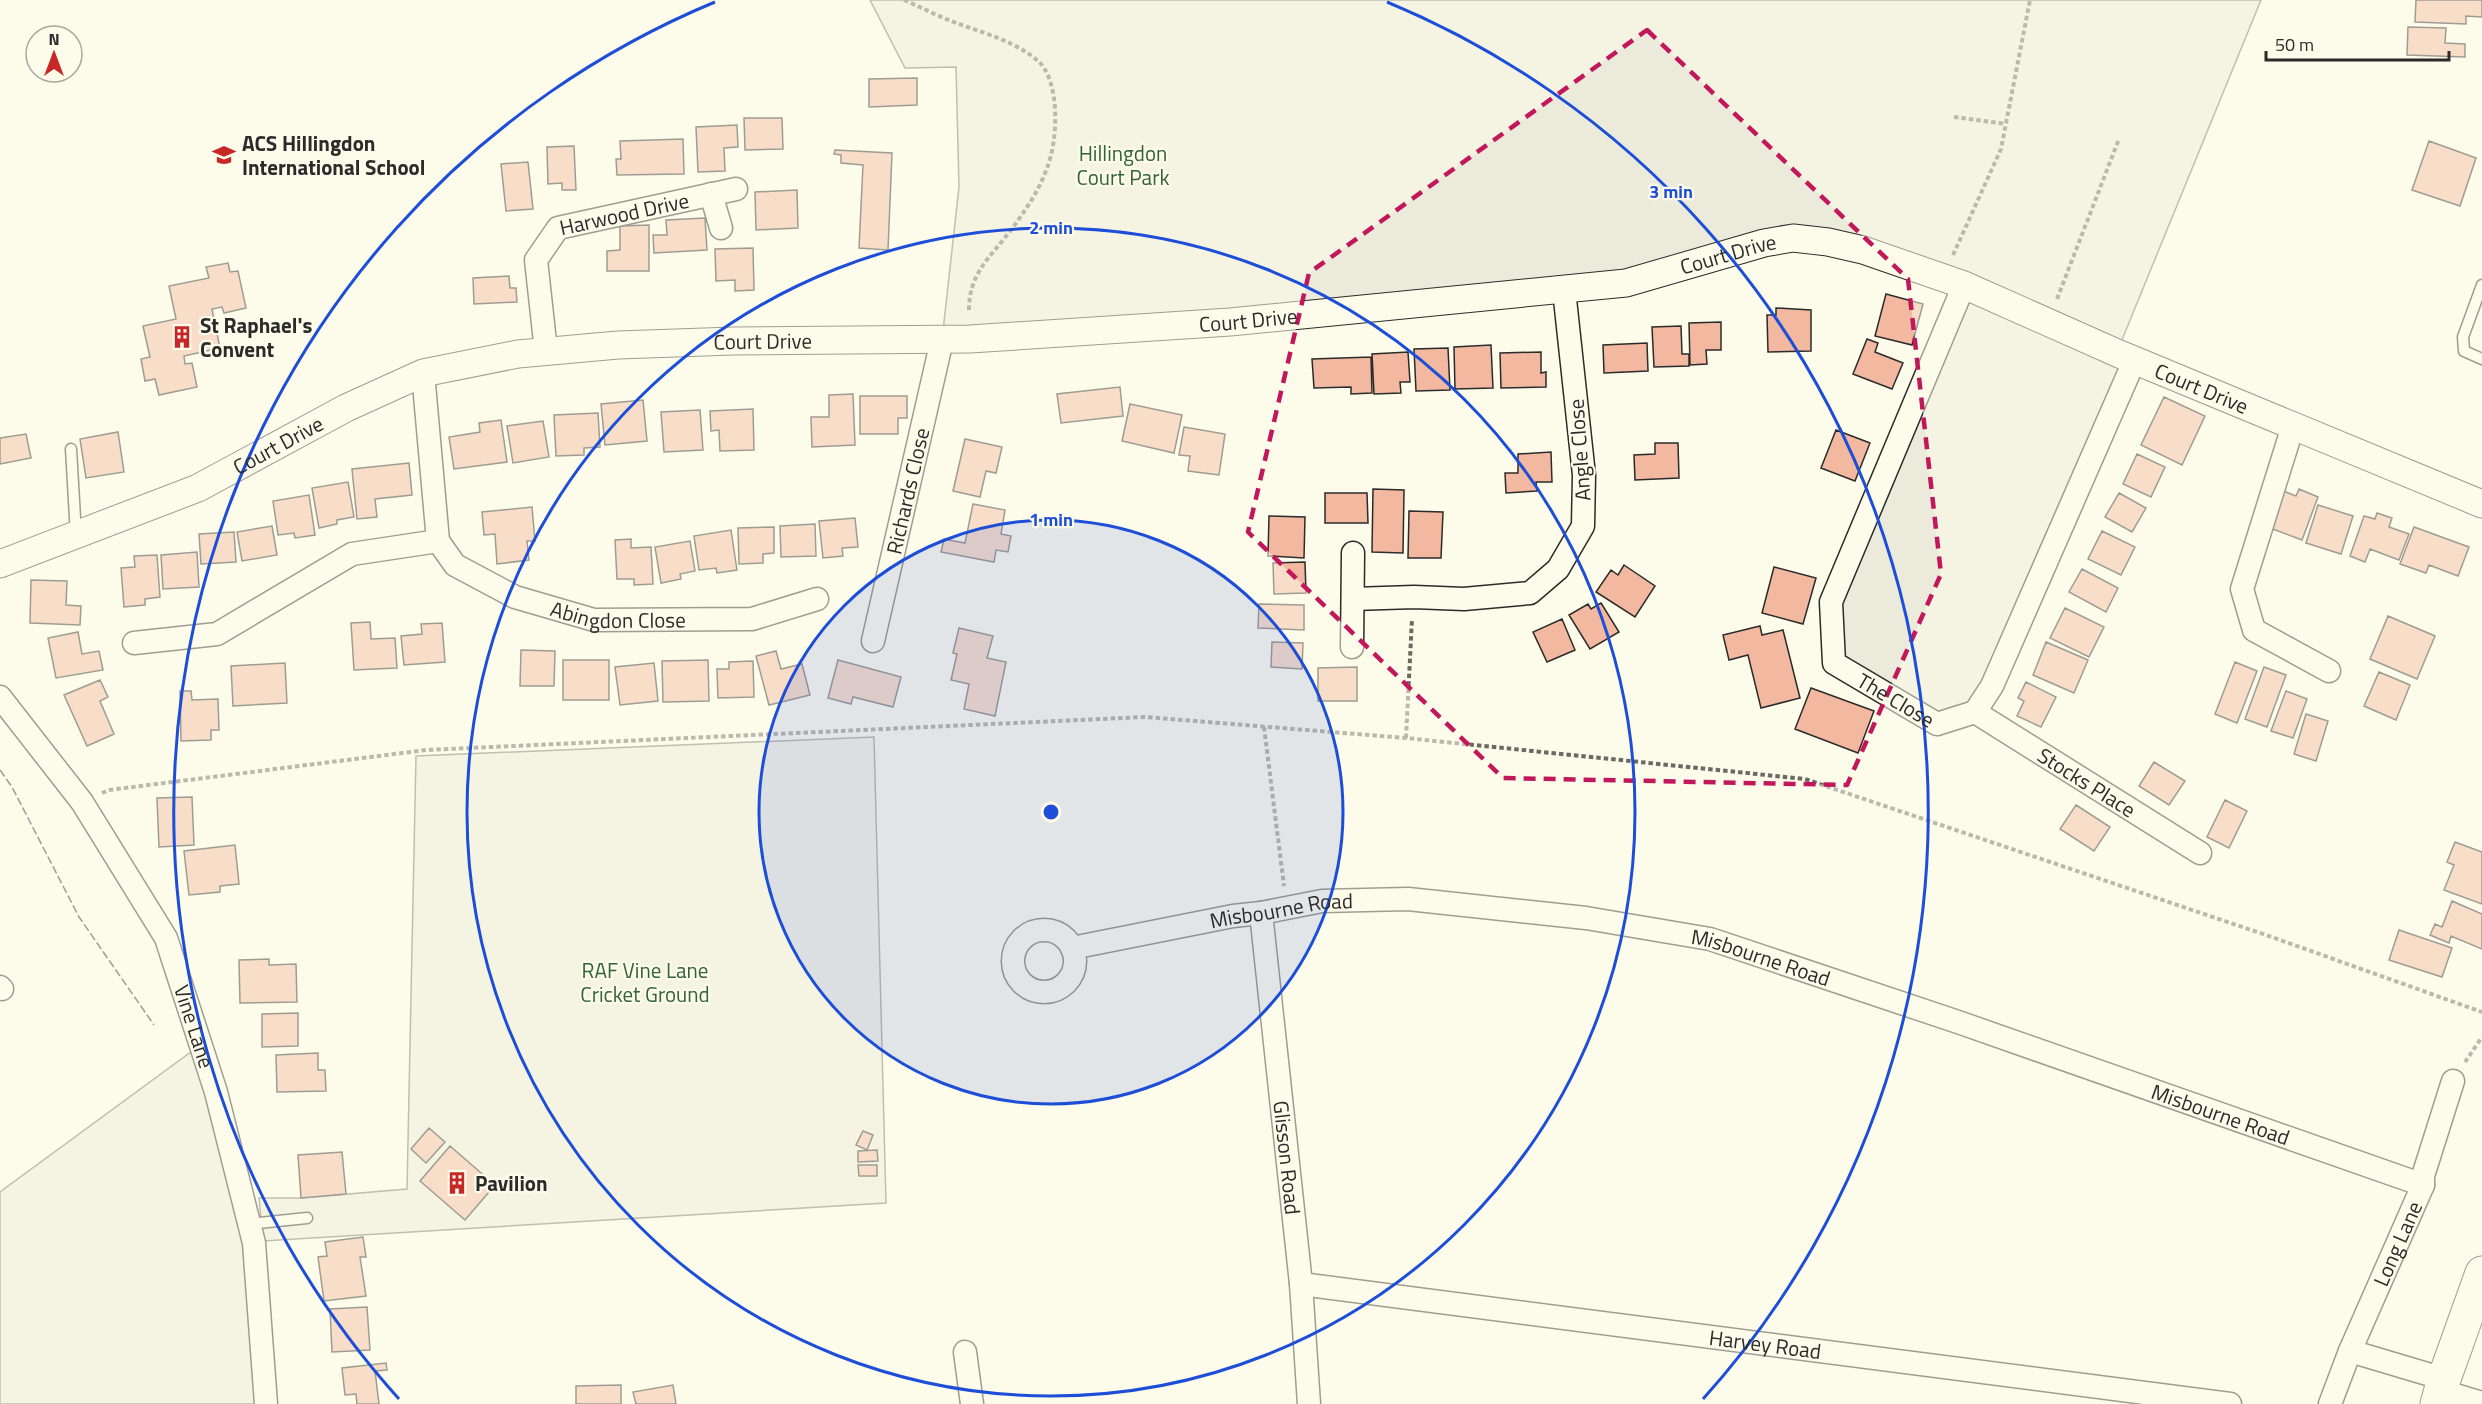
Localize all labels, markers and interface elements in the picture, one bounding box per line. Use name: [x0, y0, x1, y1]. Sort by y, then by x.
north arrow: [24, 24, 84, 84]
scale bar: [2266, 24, 2449, 62]
text: N: [48, 27, 60, 51]
text: 50 m: [2275, 31, 2314, 58]
place label: ACS Hillingdon International School: [242, 127, 425, 183]
park label: Hillingdon Court Park: [1077, 137, 1169, 193]
school or university icon: ACS Hillingdon International School: [211, 142, 237, 168]
text: 3 min: [1649, 178, 1693, 205]
street label: Harwood Drive: [556, 184, 692, 243]
text: 2 min: [1029, 214, 1073, 241]
street label: Court Drive: [1676, 225, 1778, 283]
street label: Court Drive: [1198, 299, 1299, 340]
place label: St Raphael's Convent: [200, 309, 312, 365]
building icon: St Raphael's Convent: [169, 324, 195, 350]
street label: Court Drive: [713, 324, 812, 358]
street label: Court Drive: [2150, 354, 2253, 422]
street label: Angle Close: [1559, 398, 1599, 502]
street label: Court Drive: [227, 407, 329, 482]
street label: Richards Close: [877, 425, 937, 557]
text: 1 min: [1029, 506, 1073, 533]
street label: Abingdon Close: [547, 592, 686, 636]
street label: The Close: [1851, 664, 1941, 735]
street label: Stocks Place: [2031, 739, 2142, 825]
centre of rings: [1041, 802, 1061, 822]
street label: Misbourne Road: [1207, 884, 1353, 936]
street label: Misbourne Road: [1689, 920, 1835, 994]
park label: RAF Vine Lane Cricket Ground: [580, 954, 710, 1010]
street label: Vine Lane: [166, 981, 223, 1072]
street label: Misbourne Road: [2147, 1075, 2294, 1153]
street label: Glisson Road: [1265, 1099, 1309, 1216]
place label: Pavilion: [475, 1167, 548, 1199]
building icon: Pavilion: [444, 1170, 470, 1196]
street label: Long Lane: [2364, 1196, 2430, 1291]
street label: Harvey Road: [1707, 1321, 1823, 1367]

